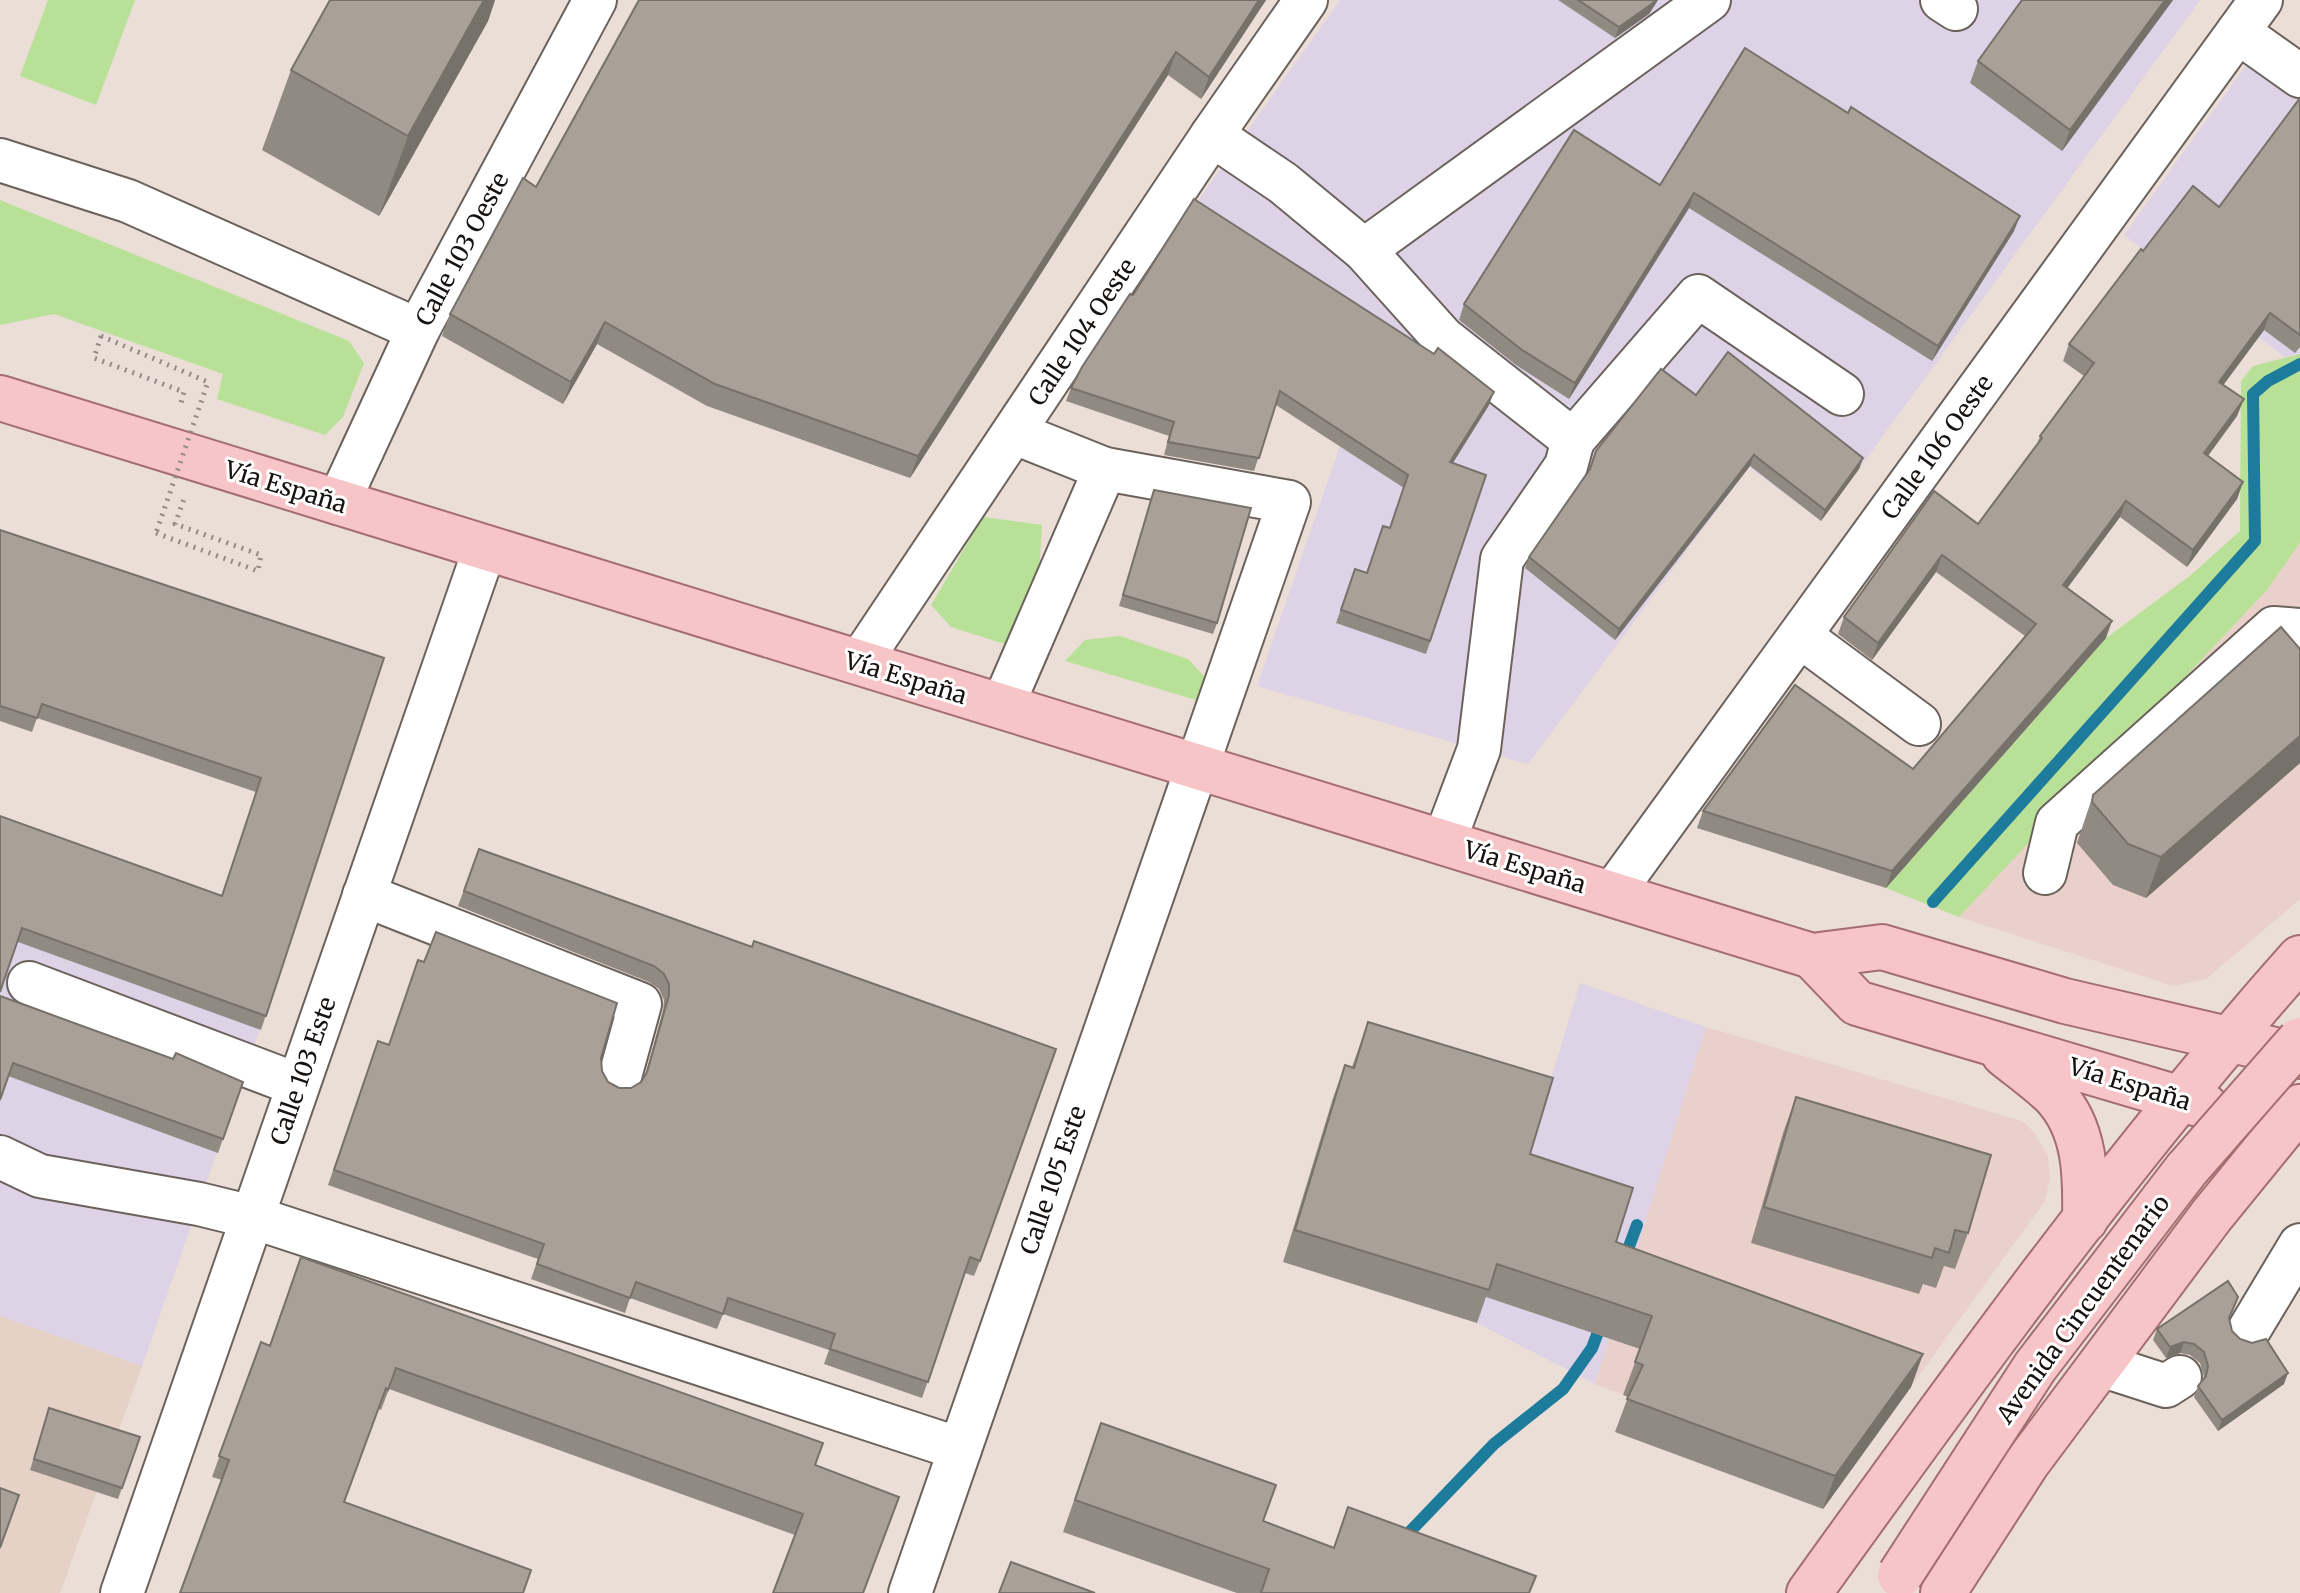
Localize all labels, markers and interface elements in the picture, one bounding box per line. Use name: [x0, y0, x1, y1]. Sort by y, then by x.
street label: Calle 103 Oeste: [409, 167, 515, 331]
street label: Calle 104 Oeste: [1021, 252, 1143, 412]
street label: Calle 106 Oeste: [1874, 369, 2000, 525]
street label: Vía España: [220, 453, 351, 520]
street label: Vía España: [840, 644, 971, 711]
street label: Vía España: [1459, 833, 1590, 900]
street label: Calle 103 Este: [263, 993, 343, 1149]
street label: Vía España: [2064, 1050, 2195, 1117]
street label: Calle 105 Este: [1013, 1102, 1093, 1258]
street label: Avenida Cincuentenario: [1989, 1189, 2176, 1430]

